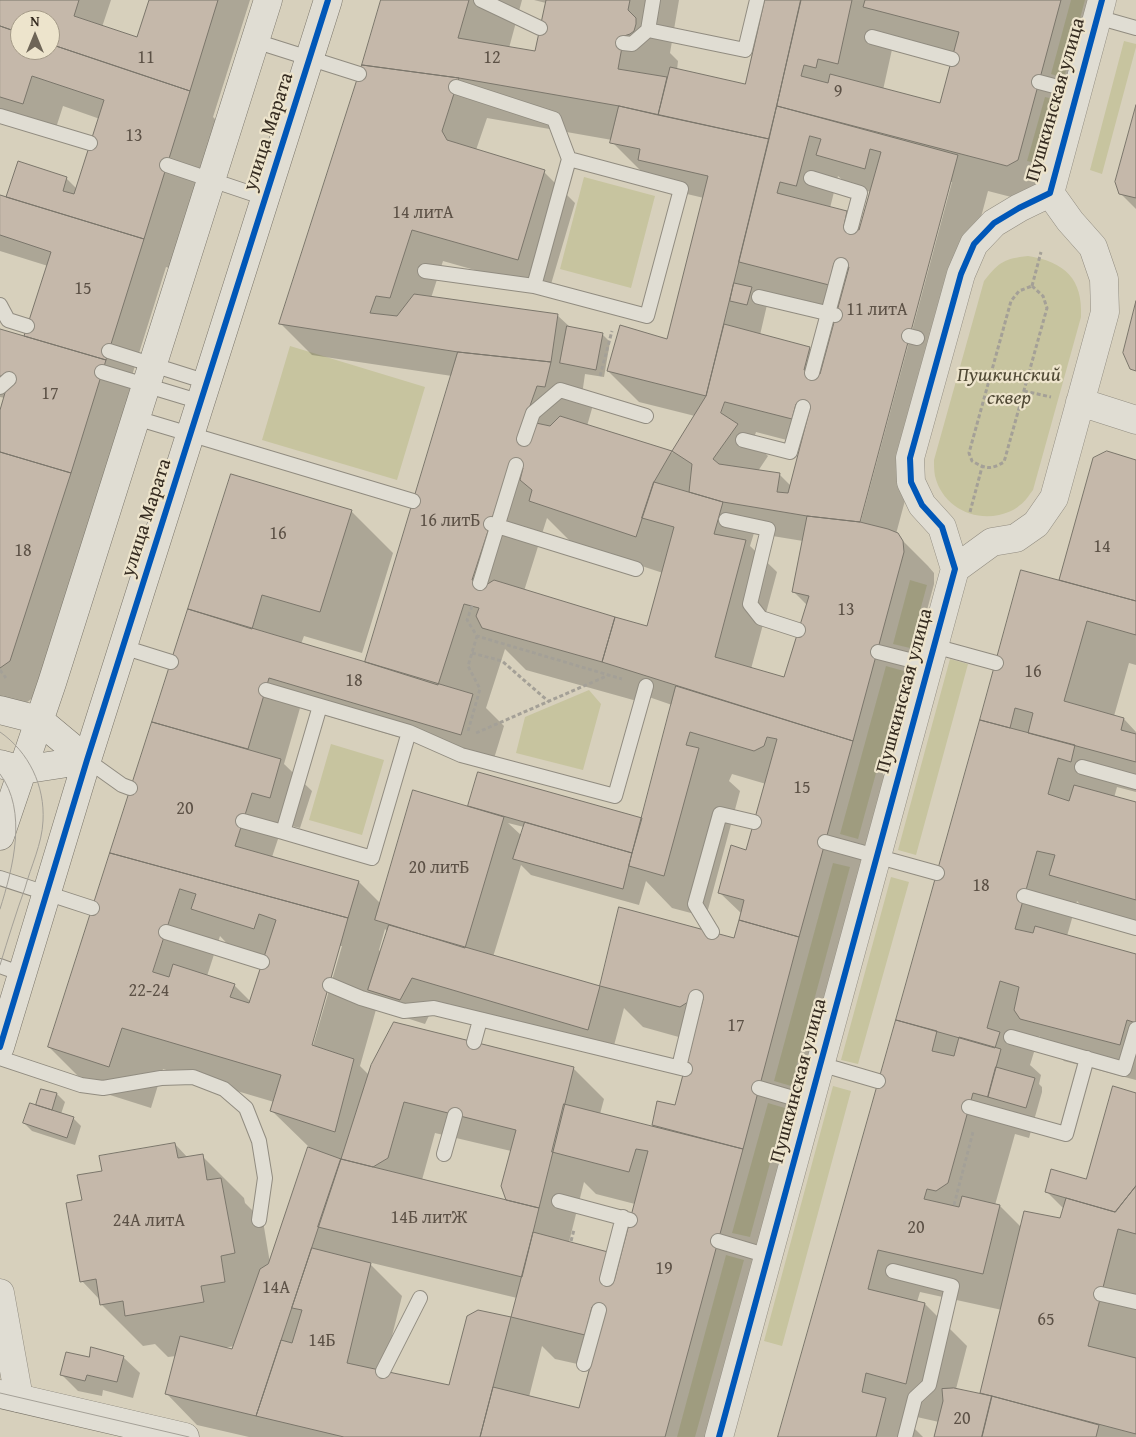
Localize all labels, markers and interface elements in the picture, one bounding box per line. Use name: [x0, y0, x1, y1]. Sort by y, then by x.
north arrow: [10, 10, 60, 60]
text: N: [30, 11, 40, 31]
street label: Пушкинская улица: [1021, 15, 1091, 185]
house number: 11: [137, 47, 155, 69]
house number: 12: [483, 47, 501, 69]
street label: улица Марата: [239, 70, 299, 194]
house number: 9: [834, 81, 842, 103]
house number: 13: [125, 125, 143, 147]
house number: 14 литА: [392, 202, 454, 224]
house number: 15: [74, 278, 92, 300]
house number: 11 литА: [846, 299, 908, 321]
park label: Пушкинский сквер: [957, 364, 1061, 411]
house number: 17: [41, 383, 59, 405]
street label: улица Марата: [117, 456, 177, 580]
house number: 16 литБ: [420, 510, 480, 532]
house number: 16: [269, 523, 287, 545]
house number: 14: [1093, 536, 1111, 558]
house number: 18: [14, 540, 32, 562]
house number: 13: [837, 599, 855, 621]
street label: Пушкинская улица: [871, 606, 939, 776]
house number: 16: [1024, 661, 1042, 683]
house number: 18: [345, 670, 363, 692]
house number: 15: [793, 777, 811, 799]
house number: 20: [176, 798, 194, 820]
house number: 20 литБ: [409, 857, 469, 879]
house number: 18: [972, 875, 990, 897]
house number: 22-24: [129, 980, 169, 1002]
street label: Пушкинская улица: [765, 996, 833, 1166]
house number: 17: [727, 1015, 745, 1037]
house number: 14Б литЖ: [391, 1207, 467, 1229]
house number: 24А литА: [113, 1210, 185, 1232]
house number: 20: [907, 1217, 925, 1239]
house number: 19: [655, 1258, 673, 1280]
house number: 14А: [262, 1277, 290, 1299]
house number: 65: [1037, 1309, 1055, 1331]
house number: 14Б: [308, 1330, 336, 1352]
house number: 20: [953, 1408, 971, 1430]

